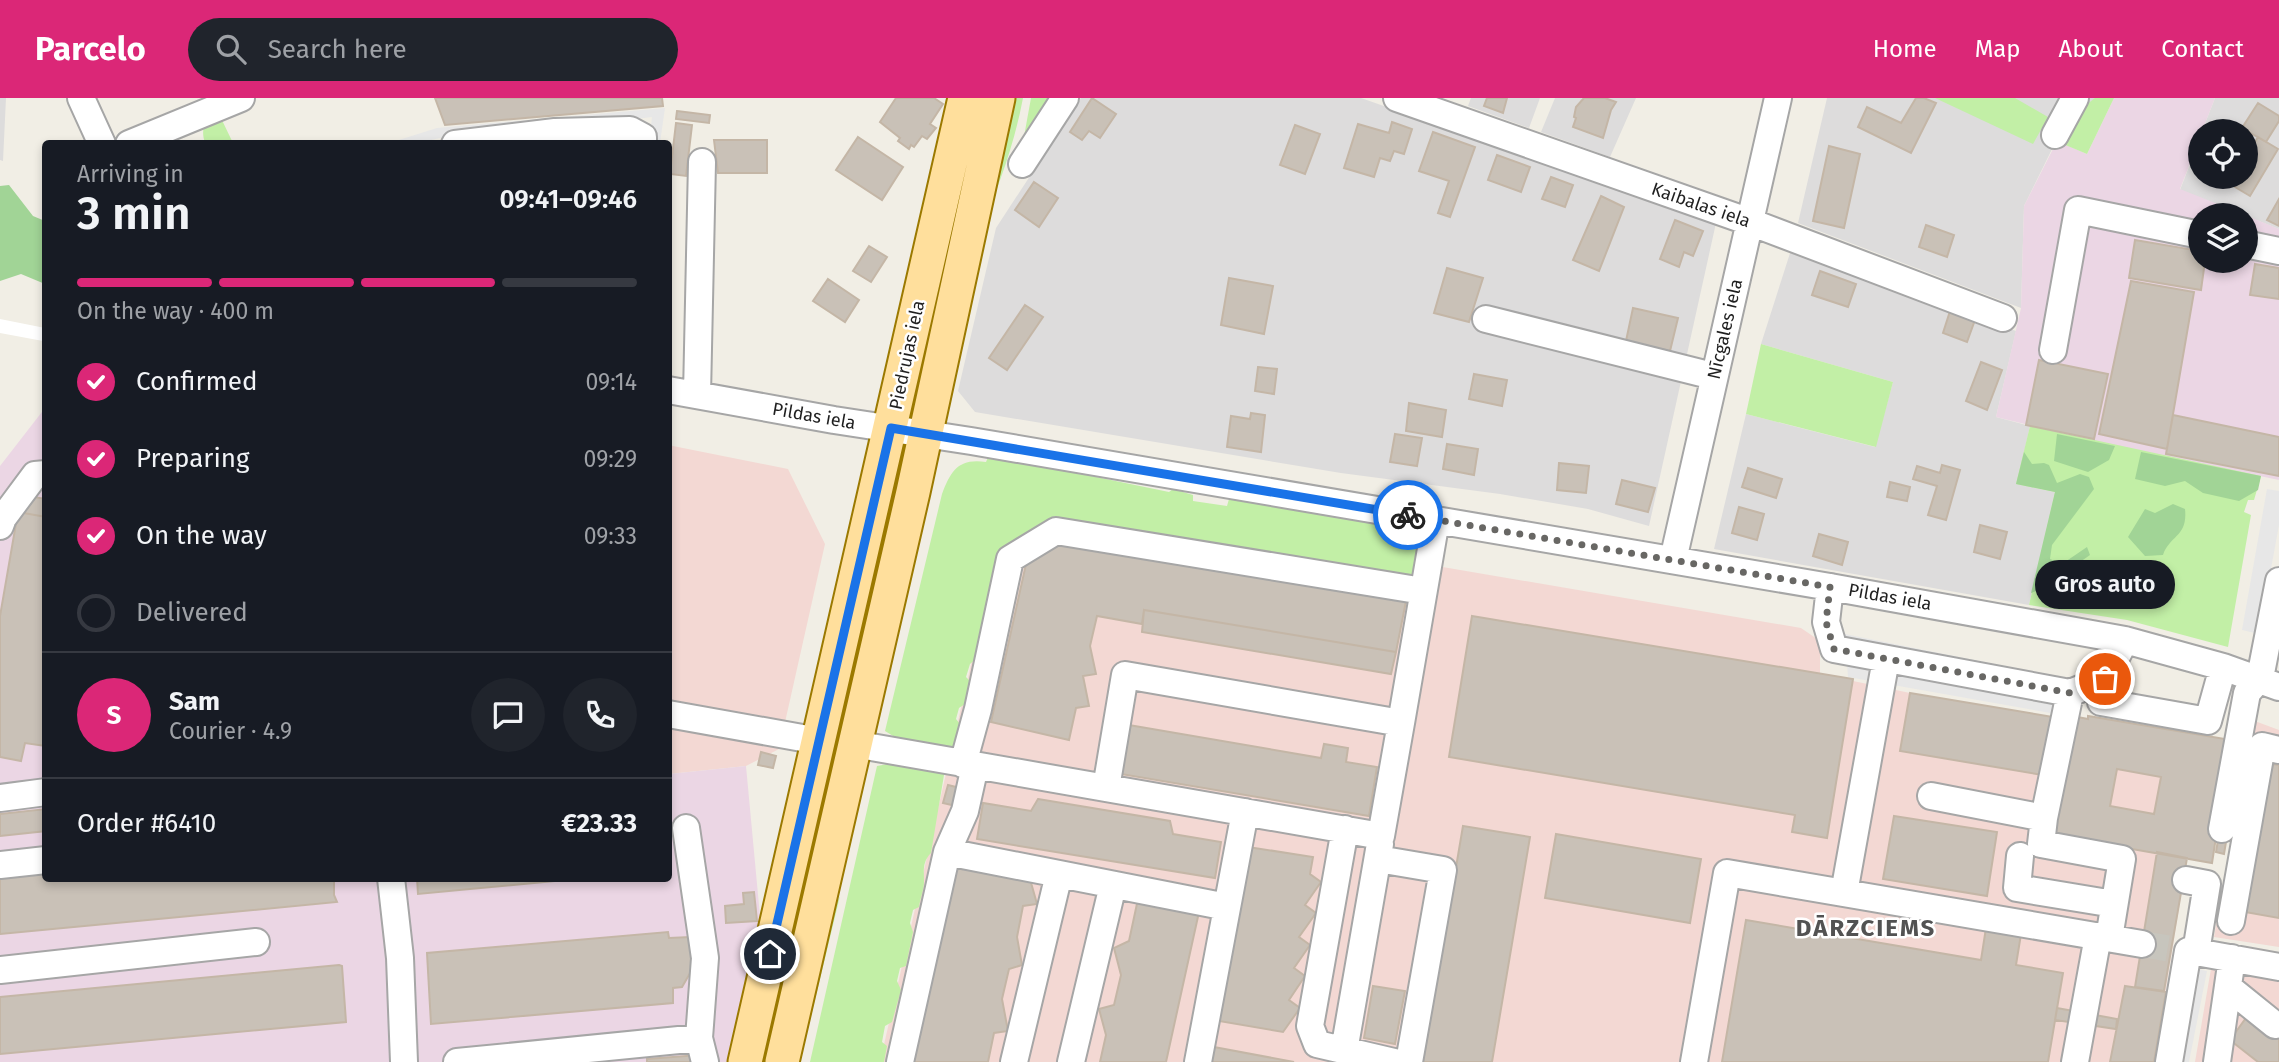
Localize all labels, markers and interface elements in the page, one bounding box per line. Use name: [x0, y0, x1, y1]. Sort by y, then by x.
search box: [188, 18, 678, 81]
text: Parcelo: [35, 29, 146, 69]
icon: search: [212, 30, 250, 68]
text: Search here: [268, 34, 407, 65]
text: Home: [1873, 35, 1937, 63]
text: Map: [1975, 35, 2021, 63]
text: About: [2059, 35, 2123, 63]
text: Contact: [2161, 35, 2244, 63]
map controls: [2188, 119, 2258, 273]
button: locate: [2188, 119, 2258, 189]
text: Arriving in: [77, 160, 184, 188]
street label: Kaibalas iela: [1649, 178, 1753, 232]
text: 09:41–09:46: [499, 184, 637, 215]
text: 3 min: [77, 186, 191, 241]
button: layers: [2188, 203, 2258, 273]
street label: Nīcgales iela: [1703, 277, 1747, 381]
text: On the way · 400 m: [77, 297, 274, 325]
street label: Piedrujas iela: [885, 298, 929, 412]
icon: check: [77, 363, 115, 401]
text: Confirmed: [136, 366, 257, 397]
text: 09:14: [586, 368, 637, 396]
street label: Pildas iela: [771, 398, 857, 434]
icon: check: [77, 440, 115, 478]
text: Preparing: [136, 443, 249, 474]
text: 09:29: [584, 445, 637, 473]
courier: [1373, 480, 1443, 550]
icon: bike: [1389, 496, 1427, 534]
icon: check: [77, 517, 115, 555]
text: On the way: [136, 520, 267, 551]
text: 09:33: [584, 522, 637, 550]
callout: Gros auto: [2035, 560, 2175, 609]
text: Gros auto: [2055, 570, 2155, 598]
street label: Pildas iela: [1847, 579, 1933, 615]
text: Delivered: [136, 597, 248, 628]
pin: [2075, 649, 2135, 709]
icon: bag: [2086, 660, 2124, 698]
button: chat: [471, 678, 545, 752]
button: phone: [563, 678, 637, 752]
text: Sam: [169, 686, 220, 717]
text: S: [107, 700, 121, 731]
text: Courier · 4.9: [169, 717, 292, 745]
text: Order #6410: [77, 808, 216, 839]
text: €23.33: [561, 808, 637, 839]
district label: DĀRZCIEMS: [1796, 914, 1936, 942]
pin: [740, 924, 800, 984]
icon: home: [751, 935, 789, 973]

